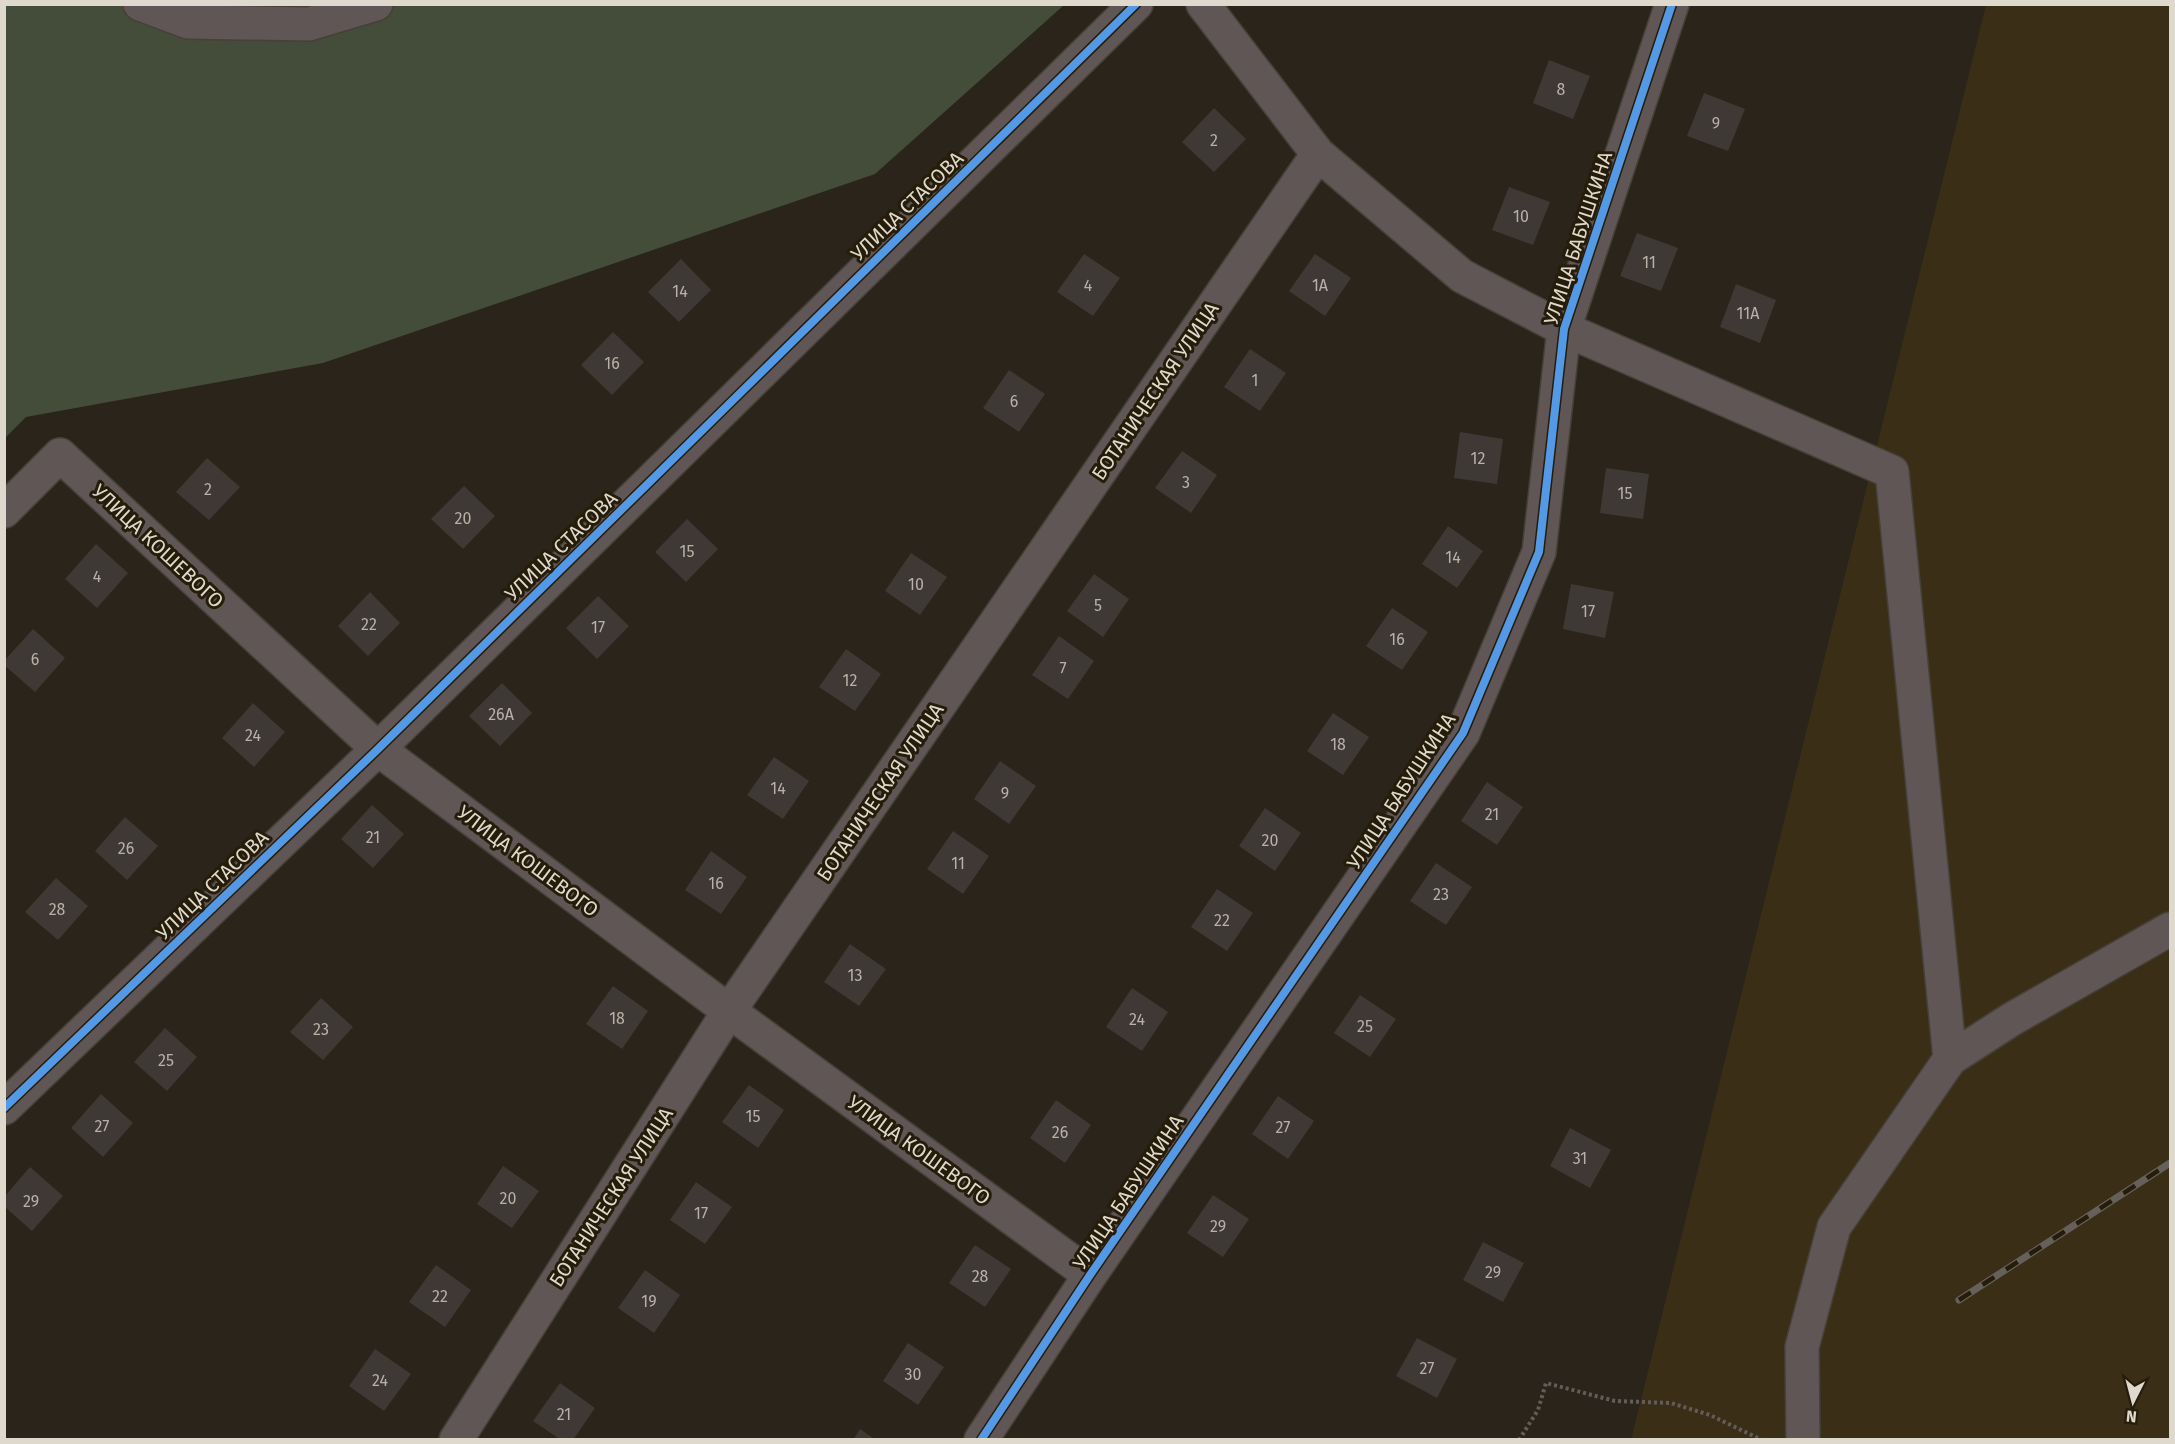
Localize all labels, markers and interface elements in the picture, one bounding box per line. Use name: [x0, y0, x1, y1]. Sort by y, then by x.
house number: 8: [1557, 80, 1566, 99]
house number: 9: [1712, 114, 1720, 133]
house number: 2: [1210, 131, 1218, 150]
street label: УЛИЦА СТАСОВА: [846, 146, 969, 266]
street label: УЛИЦА БАБУШКИНА: [1539, 148, 1618, 328]
house number: 10: [1513, 207, 1529, 226]
house number: 11: [1642, 253, 1656, 272]
house number: 4: [1084, 276, 1093, 295]
house number: 1А: [1312, 276, 1329, 295]
house number: 14: [672, 282, 688, 301]
street label: БОТАНИЧЕСКАЯ УЛИЦА: [1087, 297, 1224, 484]
house number: 11А: [1737, 304, 1760, 323]
house number: 16: [604, 354, 620, 373]
house number: 1: [1252, 371, 1258, 390]
house number: 6: [1010, 392, 1018, 411]
house number: 12: [1471, 449, 1485, 468]
house number: 3: [1182, 473, 1190, 492]
street label: УЛИЦА КОШЕВОГО: [87, 479, 229, 613]
house number: 2: [204, 480, 212, 499]
house number: 15: [1618, 484, 1632, 503]
street label: УЛИЦА СТАСОВА: [500, 486, 623, 606]
house number: 20: [455, 509, 471, 528]
house number: 15: [680, 542, 694, 561]
house number: 14: [1445, 548, 1461, 567]
house number: 4: [93, 567, 102, 586]
house number: 10: [908, 575, 924, 594]
house number: 5: [1094, 596, 1102, 615]
house number: 17: [1581, 602, 1595, 621]
house number: 22: [361, 615, 377, 634]
house number: 17: [591, 618, 605, 637]
house number: 16: [1389, 630, 1405, 649]
house number: 6: [31, 650, 39, 669]
house number: 7: [1059, 659, 1067, 678]
house number: 12: [843, 671, 857, 690]
street label: БОТАНИЧЕСКАЯ УЛИЦА: [812, 698, 949, 885]
house number: 26А: [488, 705, 515, 724]
street label: УЛИЦА БАБУШКИНА: [1342, 708, 1461, 873]
house number: 24: [245, 726, 261, 745]
house number: 18: [1330, 735, 1346, 754]
house number: 14: [770, 779, 786, 798]
house number: 9: [1001, 784, 1009, 803]
street label: УЛИЦА КОШЕВОГО: [453, 800, 603, 922]
house number: 21: [1485, 805, 1499, 824]
street label: УЛИЦА СТАСОВА: [151, 825, 274, 945]
house number: 21: [366, 828, 380, 847]
house number: 20: [1262, 831, 1278, 850]
house number: 26: [118, 839, 134, 858]
house number: 11: [951, 854, 965, 873]
house number: 16: [708, 874, 724, 893]
house number: 23: [1433, 885, 1449, 904]
house number: 28: [49, 900, 66, 919]
house number: 22: [1214, 911, 1230, 930]
house number: 13: [848, 966, 862, 985]
house number: 18: [609, 1009, 625, 1028]
house number: 24: [1129, 1010, 1145, 1029]
house number: 25: [1357, 1017, 1373, 1036]
house number: 23: [313, 1020, 329, 1039]
house number: 25: [158, 1051, 174, 1070]
street label: УЛИЦА КОШЕВОГО: [843, 1090, 995, 1210]
street label: БОТАНИЧЕСКАЯ УЛИЦА: [544, 1102, 678, 1291]
house number: 15: [746, 1107, 760, 1126]
street label: УЛИЦА БАБУШКИНА: [1067, 1110, 1189, 1274]
house number: 27: [95, 1117, 109, 1136]
house number: 27: [1276, 1118, 1290, 1137]
house number: 26: [1052, 1123, 1068, 1142]
house number: 31: [1573, 1149, 1587, 1168]
house number: 20: [500, 1189, 516, 1208]
house number: 29: [23, 1192, 39, 1211]
house number: 17: [694, 1204, 708, 1223]
house number: 29: [1210, 1217, 1226, 1236]
house number: 29: [1485, 1263, 1501, 1282]
house number: 28: [972, 1267, 989, 1286]
house number: 22: [432, 1287, 448, 1306]
house number: 19: [641, 1292, 657, 1311]
house number: 27: [1420, 1359, 1434, 1378]
house number: 30: [905, 1365, 922, 1384]
house number: 24: [372, 1371, 388, 1390]
north arrow: [2103, 1372, 2163, 1432]
house number: 21: [557, 1405, 571, 1424]
text: N: [2125, 1406, 2138, 1426]

